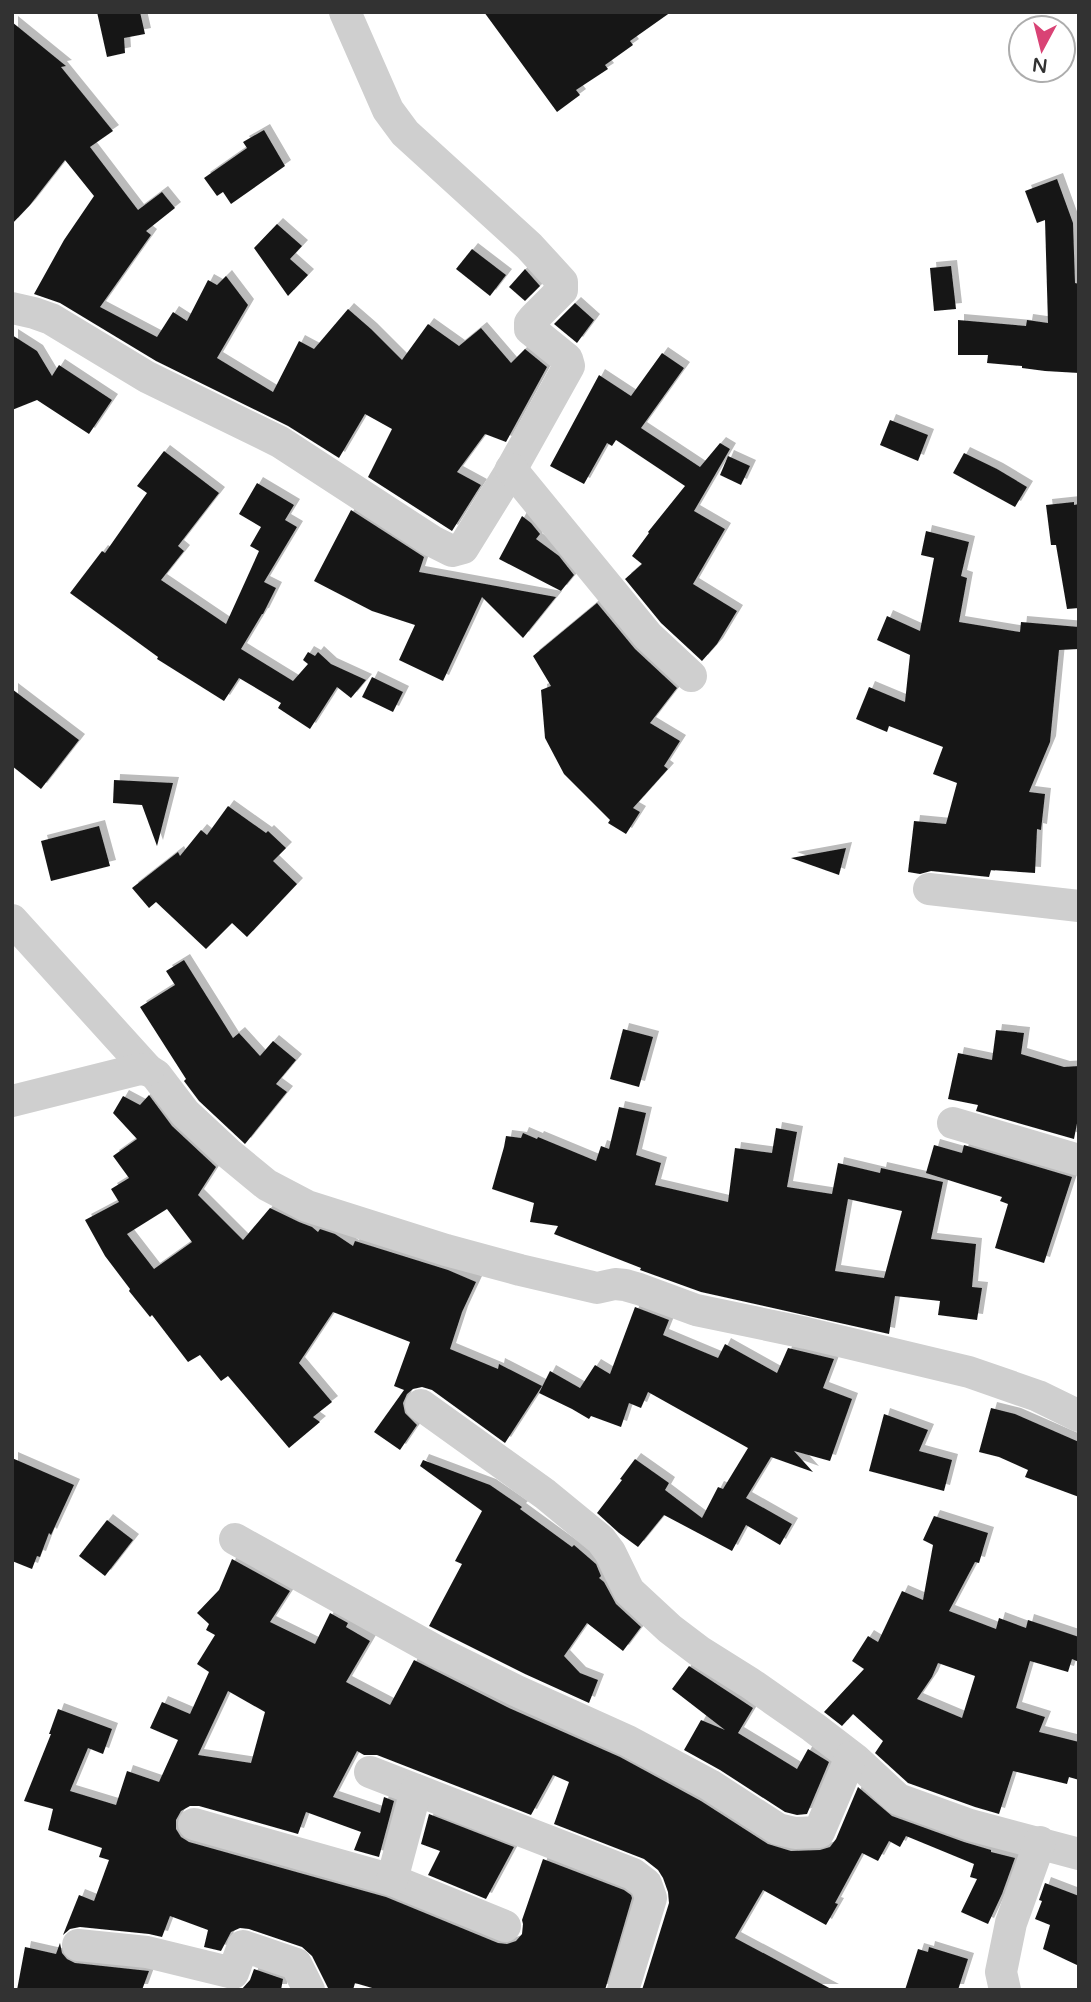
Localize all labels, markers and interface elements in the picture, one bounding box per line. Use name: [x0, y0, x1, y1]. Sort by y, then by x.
north arrow: [1007, 14, 1077, 84]
text: N: [1031, 53, 1049, 77]

